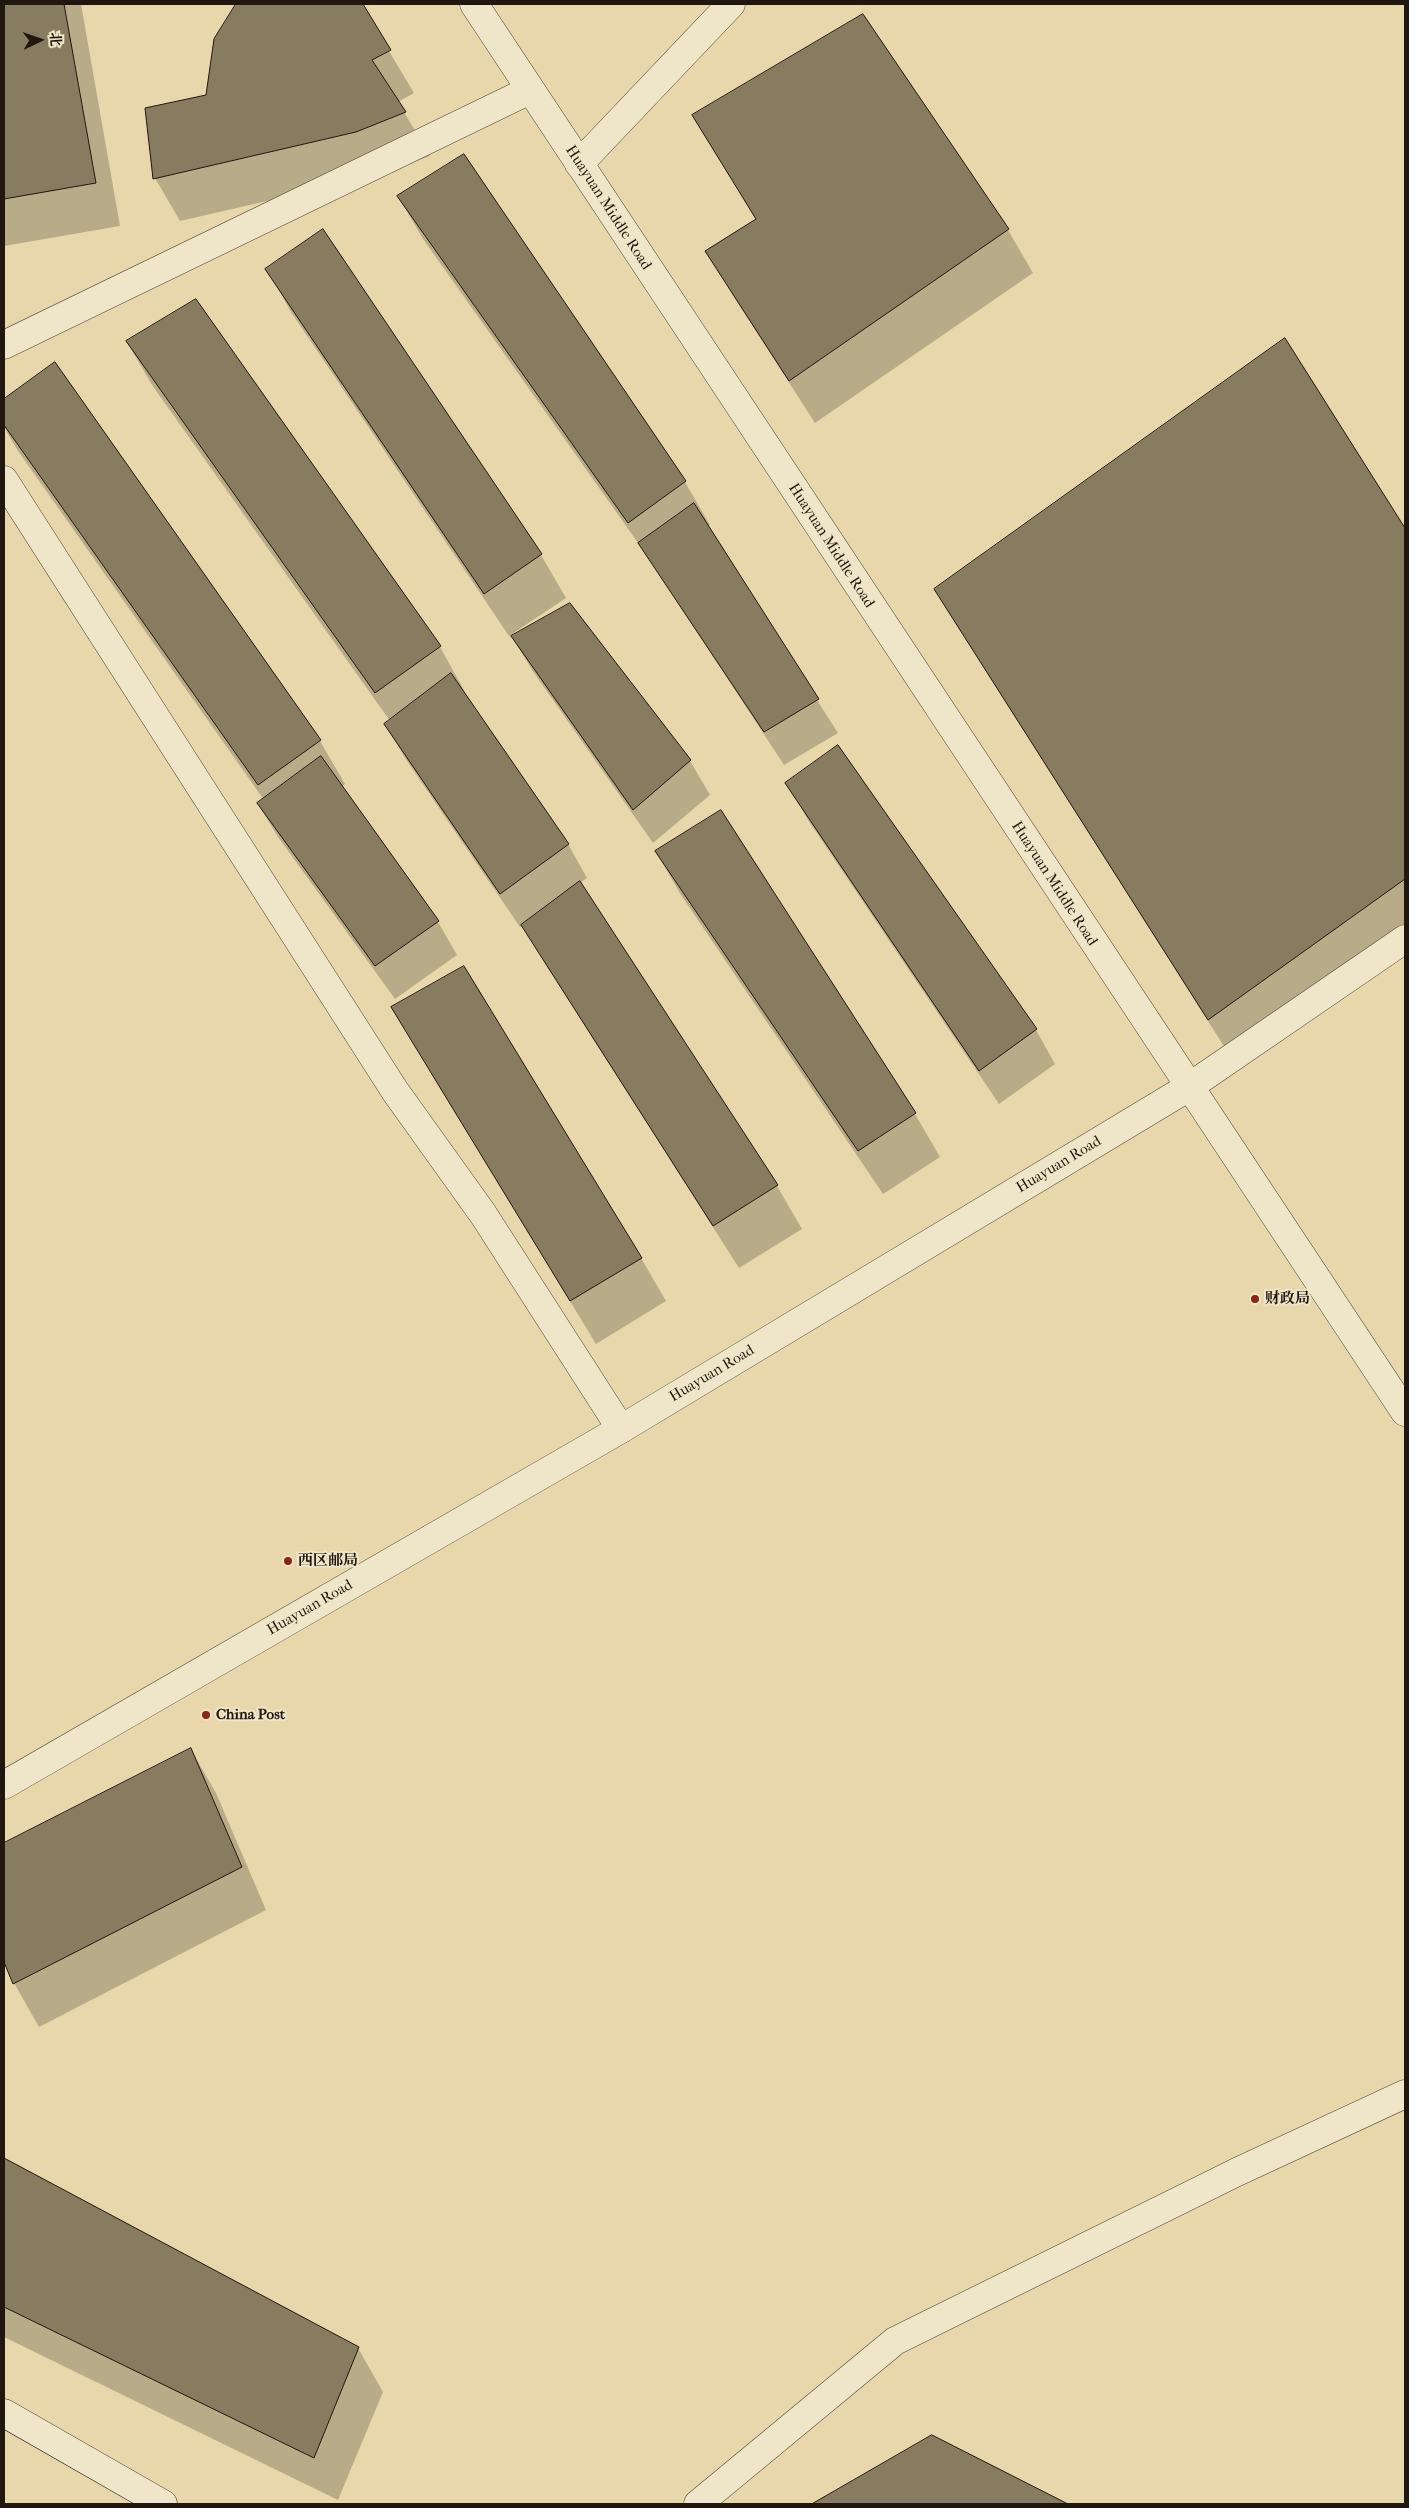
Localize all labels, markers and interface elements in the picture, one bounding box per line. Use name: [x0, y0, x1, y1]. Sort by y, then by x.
north arrow: [15, 15, 65, 65]
text: 北: [47, 32, 64, 47]
street label: Huayuan Middle Road: [561, 142, 655, 274]
street label: Huayuan Middle Road: [784, 480, 878, 612]
street label: Huayuan Middle Road: [1007, 818, 1101, 950]
street label: Huayuan Road: [1013, 1133, 1105, 1197]
place label: 财政局: [1265, 1290, 1310, 1308]
marker: 财政局: [1249, 1293, 1261, 1305]
street label: Huayuan Road: [666, 1342, 758, 1406]
place label: 西区邮局: [298, 1552, 358, 1570]
marker: 西区邮局: [282, 1555, 294, 1567]
street label: Huayuan Road: [264, 1576, 356, 1640]
place label: China Post: [216, 1706, 285, 1724]
marker: China Post: [200, 1709, 212, 1721]

